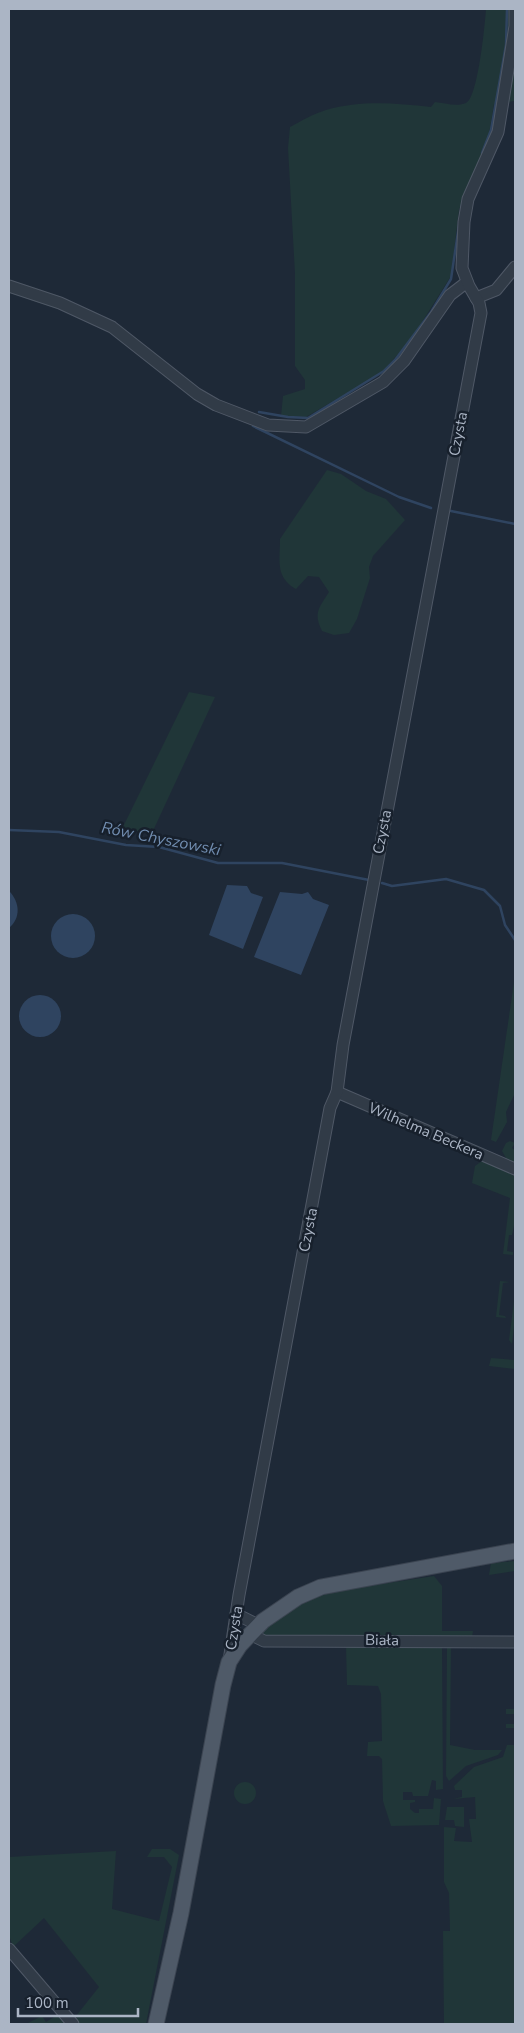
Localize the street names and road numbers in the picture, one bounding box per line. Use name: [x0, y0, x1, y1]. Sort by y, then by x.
street label: Czysta: [444, 410, 472, 458]
street label: Czysta: [368, 808, 396, 856]
street label: Wilhelma Beckera: [365, 1098, 487, 1164]
street label: Czysta: [294, 1206, 322, 1254]
street label: Czysta: [221, 1604, 247, 1652]
street label: Biała: [365, 1630, 399, 1650]

